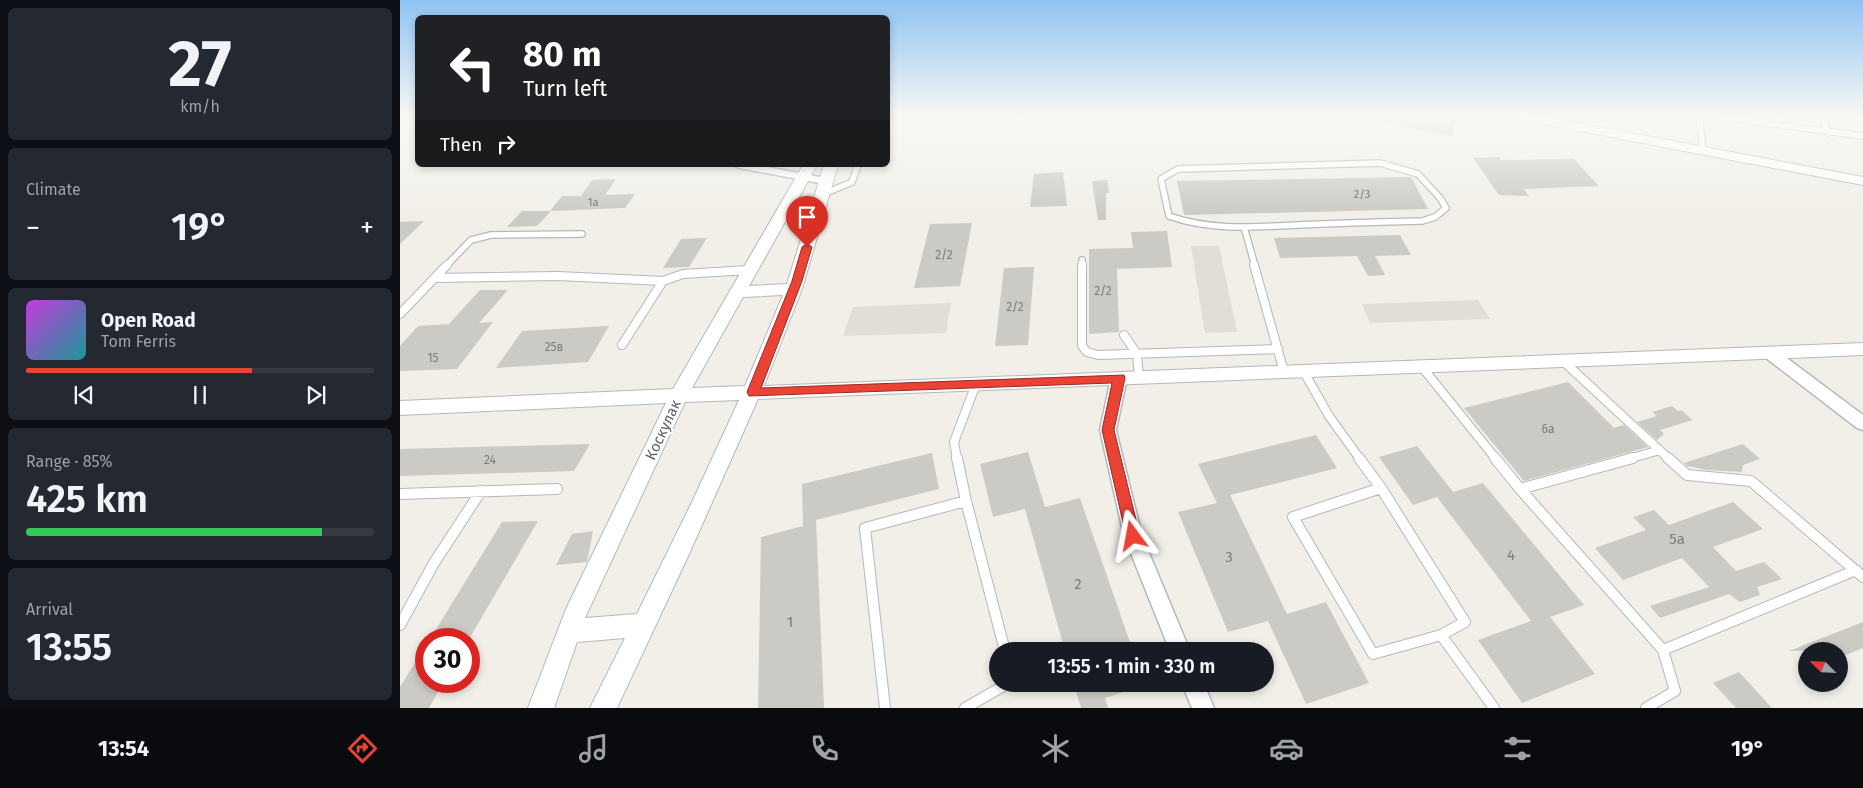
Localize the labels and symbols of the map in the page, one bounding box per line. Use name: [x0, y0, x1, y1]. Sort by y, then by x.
house number: 2/3: [1354, 188, 1370, 201]
house number: 1а: [588, 196, 598, 209]
pin: [786, 196, 828, 247]
house number: 2/2: [935, 248, 953, 262]
house number: 2/2: [1094, 284, 1112, 298]
house number: 2/2: [1006, 300, 1024, 314]
house number: 25в: [545, 340, 564, 354]
house number: 15: [427, 351, 439, 365]
street label: Коскулак: [641, 397, 685, 463]
house number: 6а: [1542, 422, 1554, 436]
house number: 24: [484, 453, 497, 467]
position arrow: [1106, 509, 1158, 561]
house number: 5а: [1669, 530, 1685, 548]
house number: 4: [1507, 546, 1515, 564]
house number: 3: [1225, 548, 1233, 566]
house number: 2: [1074, 575, 1082, 593]
house number: 1: [787, 613, 793, 631]
speed limit sign: 30: [415, 628, 480, 693]
north arrow: [1798, 642, 1848, 692]

